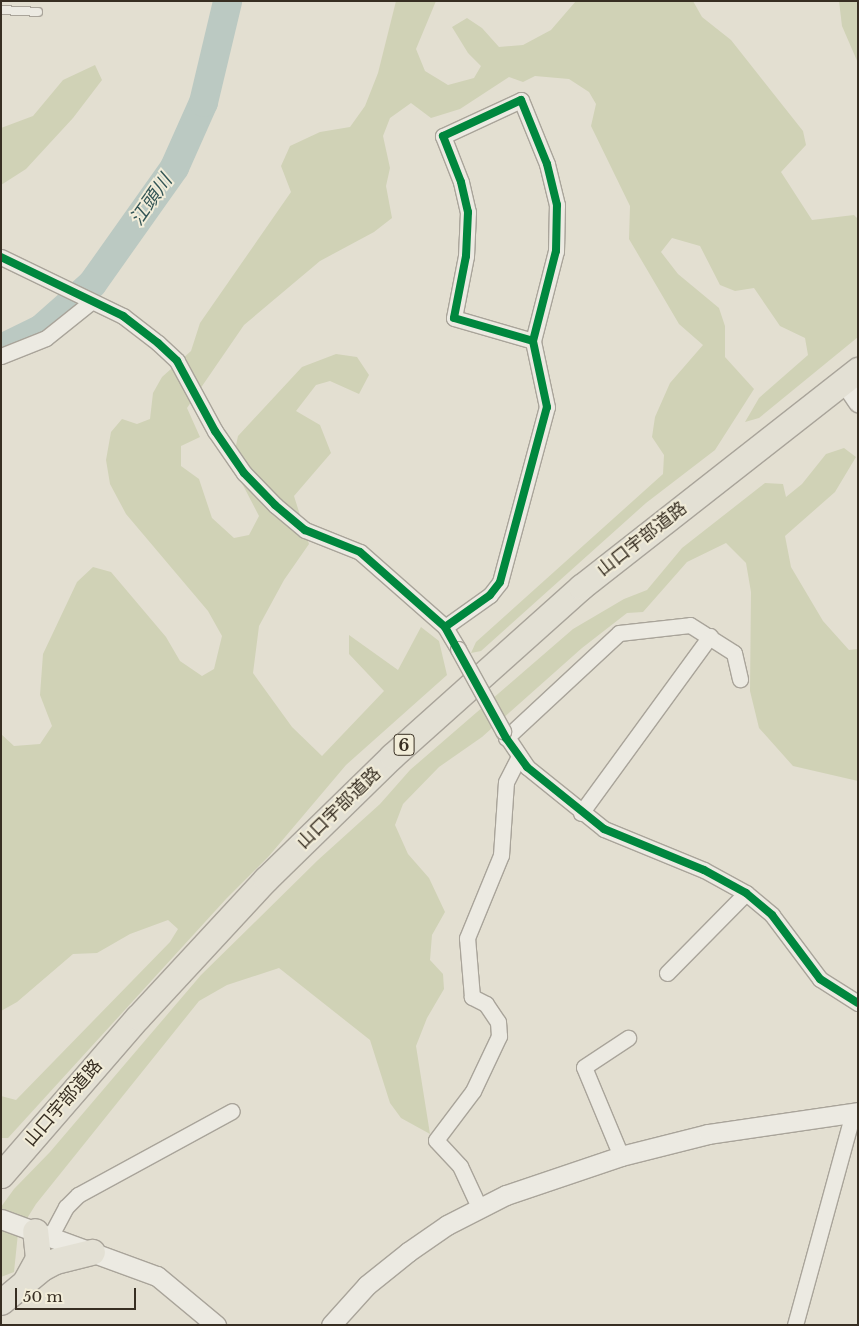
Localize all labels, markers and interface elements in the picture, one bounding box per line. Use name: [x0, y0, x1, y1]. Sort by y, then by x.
water label: 江頭川: [125, 170, 177, 230]
street label: 山口宇部道路: [593, 497, 691, 581]
road number: 6: [393, 732, 415, 758]
street label: 山口宇部道路: [293, 763, 385, 853]
street label: 山口宇部道路: [19, 1055, 107, 1151]
scale bar: [18, 1278, 139, 1310]
text: 50 m: [23, 1287, 63, 1306]

